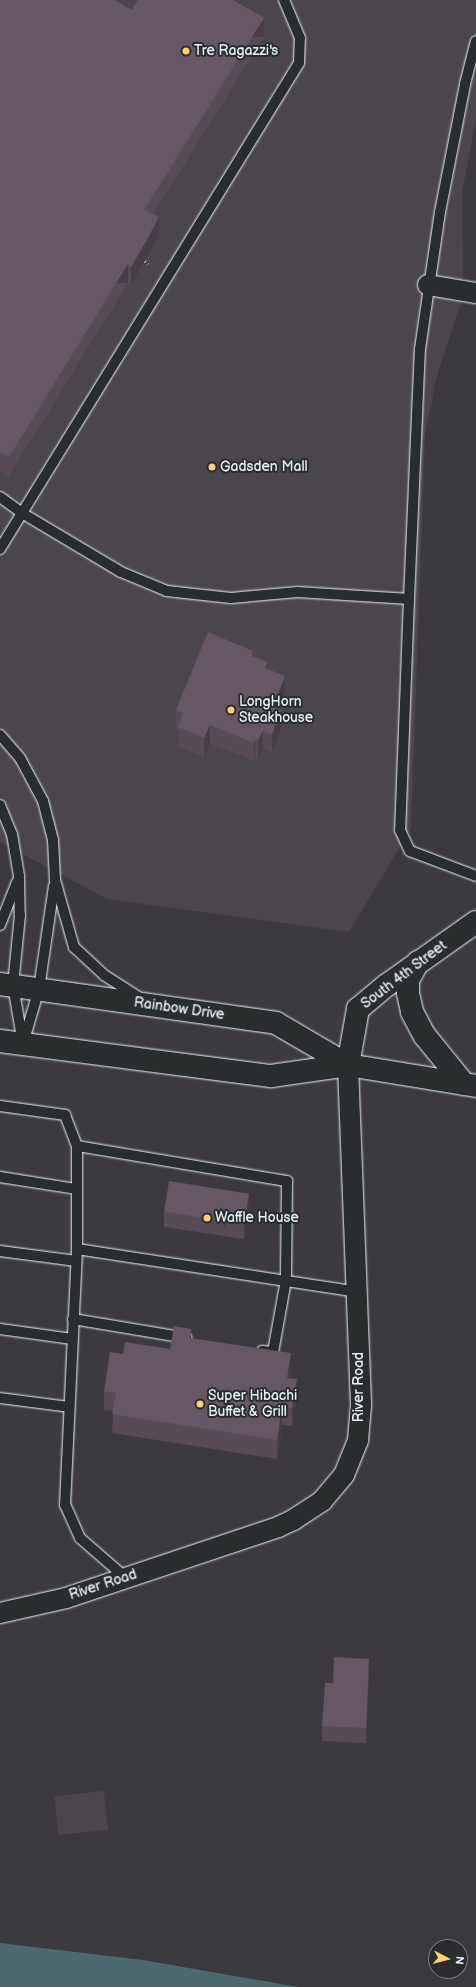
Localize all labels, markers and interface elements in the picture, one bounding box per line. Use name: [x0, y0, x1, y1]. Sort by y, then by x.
place label: Tre Ragazzi's: [194, 43, 278, 59]
marker: Tre Ragazzi's: [181, 46, 191, 56]
place label: Gadsden Mall: [220, 459, 308, 475]
marker: Gadsden Mall: [207, 462, 217, 472]
place label: LongHorn Steakhouse: [239, 694, 313, 726]
marker: LongHorn Steakhouse: [226, 705, 236, 715]
street label: South 4th Street: [358, 937, 450, 1013]
street label: Rainbow Drive: [133, 994, 225, 1024]
place label: Waffle House: [215, 1210, 299, 1226]
marker: Waffle House: [202, 1213, 212, 1223]
street label: River Road: [351, 1352, 367, 1422]
place label: Super Hibachi Buffet & Grill: [208, 1388, 297, 1420]
marker: Super Hibachi Buffet & Grill: [195, 1399, 205, 1409]
street label: River Road: [67, 1566, 139, 1604]
north arrow: [428, 1939, 468, 1979]
text: N: [452, 1955, 466, 1965]

